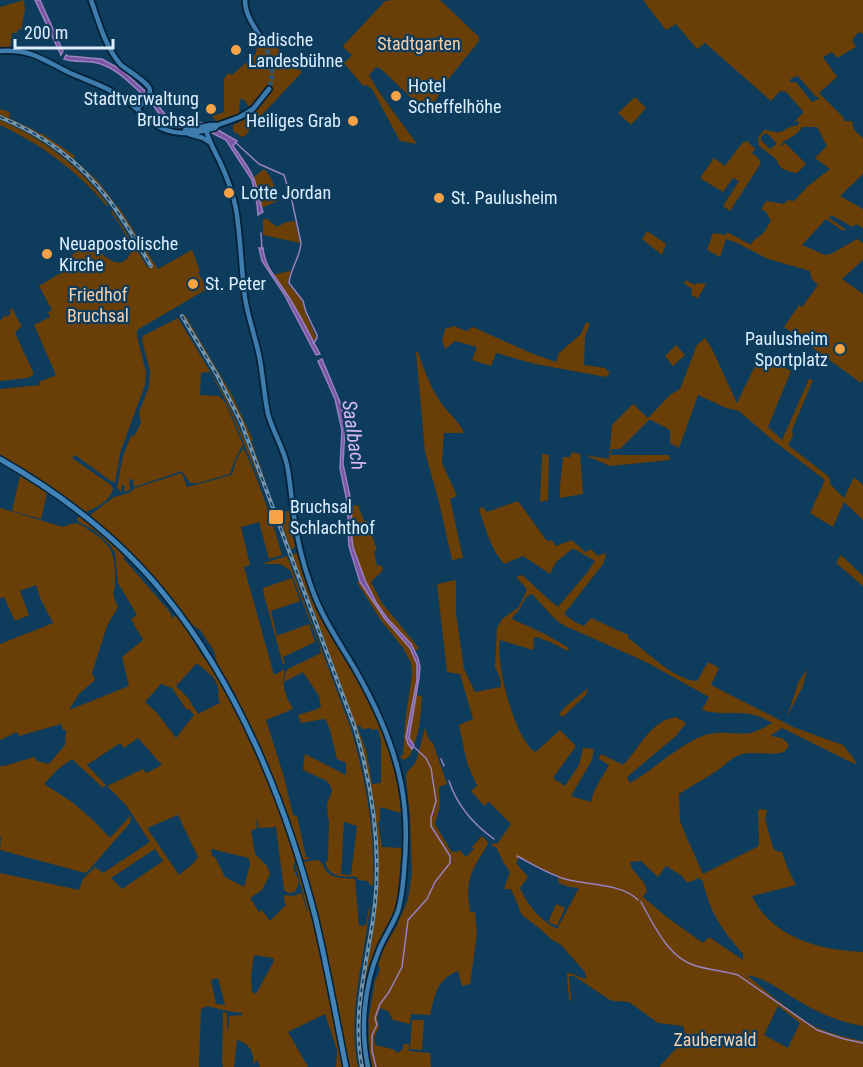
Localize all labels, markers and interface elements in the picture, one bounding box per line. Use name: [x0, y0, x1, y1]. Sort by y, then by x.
scale bar: [15, 12, 112, 50]
text: 200 m: [24, 22, 68, 43]
place label: Badische Landesbühne: [248, 29, 343, 71]
park label: Stadtgarten: [377, 33, 461, 54]
marker: Badische Landesbühne: [229, 43, 243, 57]
place label: Hotel Scheffelhöhe: [408, 75, 501, 117]
place label: Stadtverwaltung Bruchsal: [84, 88, 199, 130]
marker: Hotel Scheffelhöhe: [389, 89, 403, 103]
marker: Stadtverwaltung Bruchsal: [204, 102, 218, 116]
place label: Heiliges Grab: [246, 110, 341, 131]
marker: Heiliges Grab: [346, 114, 360, 128]
place label: Lotte Jordan: [241, 182, 331, 203]
marker: Lotte Jordan: [222, 186, 236, 200]
place label: St. Paulusheim: [451, 187, 558, 208]
marker: St. Paulusheim: [432, 191, 446, 205]
place label: Neuapostolische Kirche: [59, 233, 178, 275]
marker: Neuapostolische Kirche: [40, 247, 54, 261]
place label: St. Peter: [205, 273, 267, 294]
marker: St. Peter: [186, 277, 200, 291]
park label: Friedhof Bruchsal: [67, 284, 129, 326]
place label: Paulusheim Sportplatz: [745, 328, 828, 370]
marker: Paulusheim Sportplatz: [833, 342, 847, 356]
water label: Saalbach: [337, 399, 371, 471]
place label: Bruchsal Schlachthof: [290, 496, 375, 538]
marker: Bruchsal Schlachthof: [267, 508, 285, 526]
park label: Zauberwald: [673, 1029, 757, 1050]

